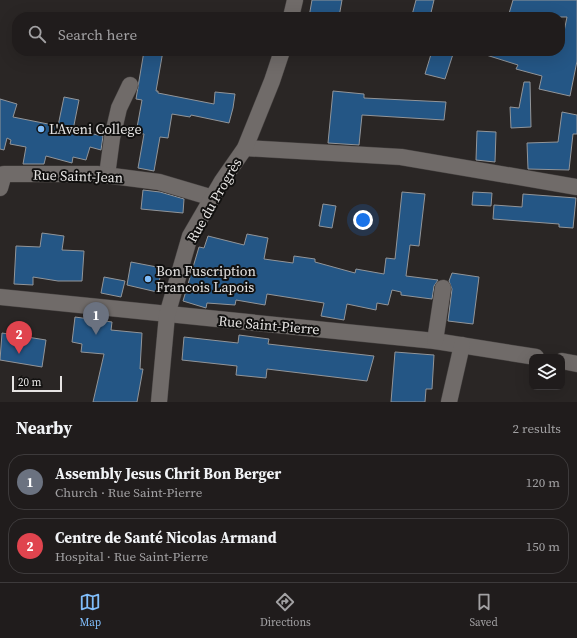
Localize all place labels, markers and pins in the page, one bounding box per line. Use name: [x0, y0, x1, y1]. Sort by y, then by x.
place label: L'Aveni College: [49, 119, 142, 139]
marker: L'Aveni College: [36, 124, 46, 134]
place label: Bon Fuscription Francois Lapois: [156, 261, 257, 297]
marker: Bon Fuscription Francois Lapois: [143, 274, 153, 284]
pin: 1: [83, 302, 109, 335]
pin: 2: [6, 321, 32, 354]

